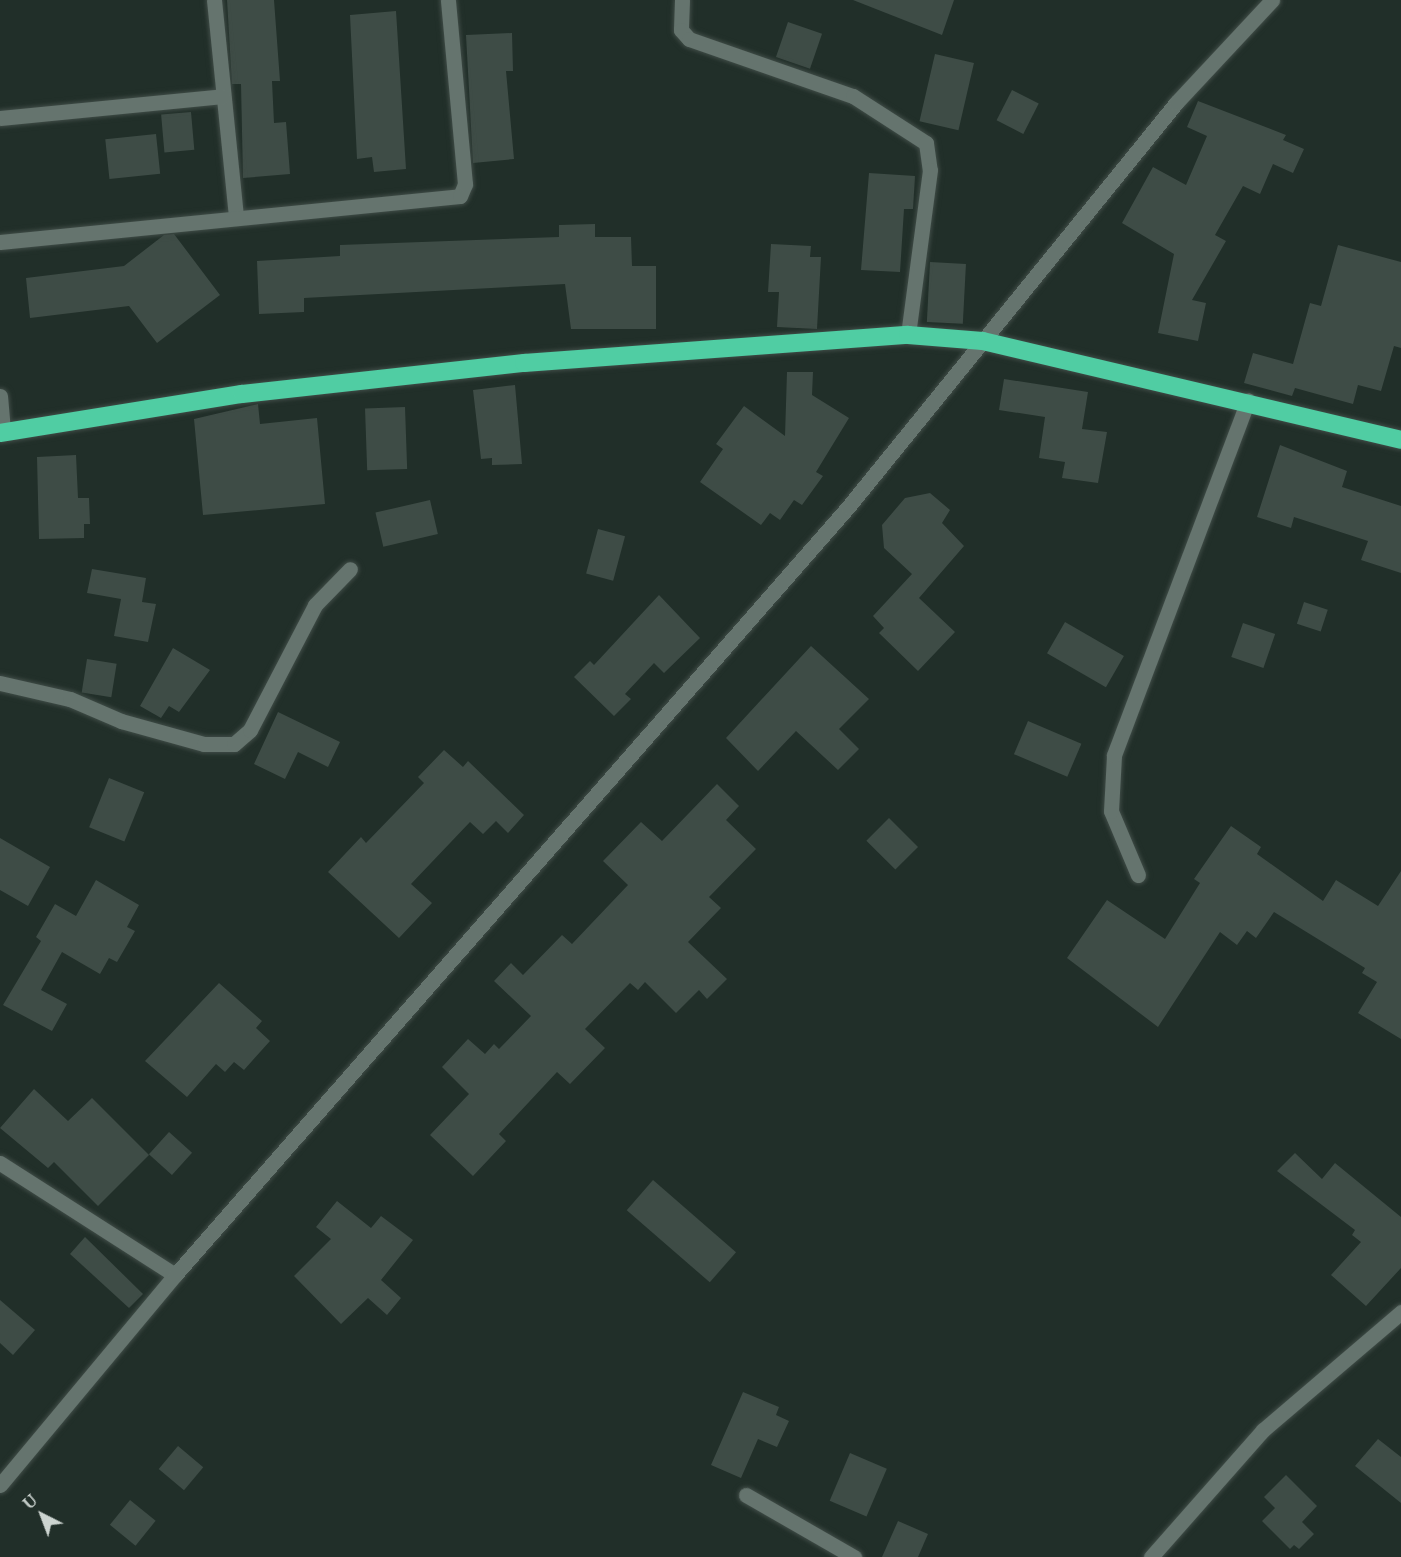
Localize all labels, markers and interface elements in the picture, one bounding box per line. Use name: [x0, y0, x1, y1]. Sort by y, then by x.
north arrow: [12, 1485, 72, 1545]
text: U: [19, 1490, 41, 1513]

